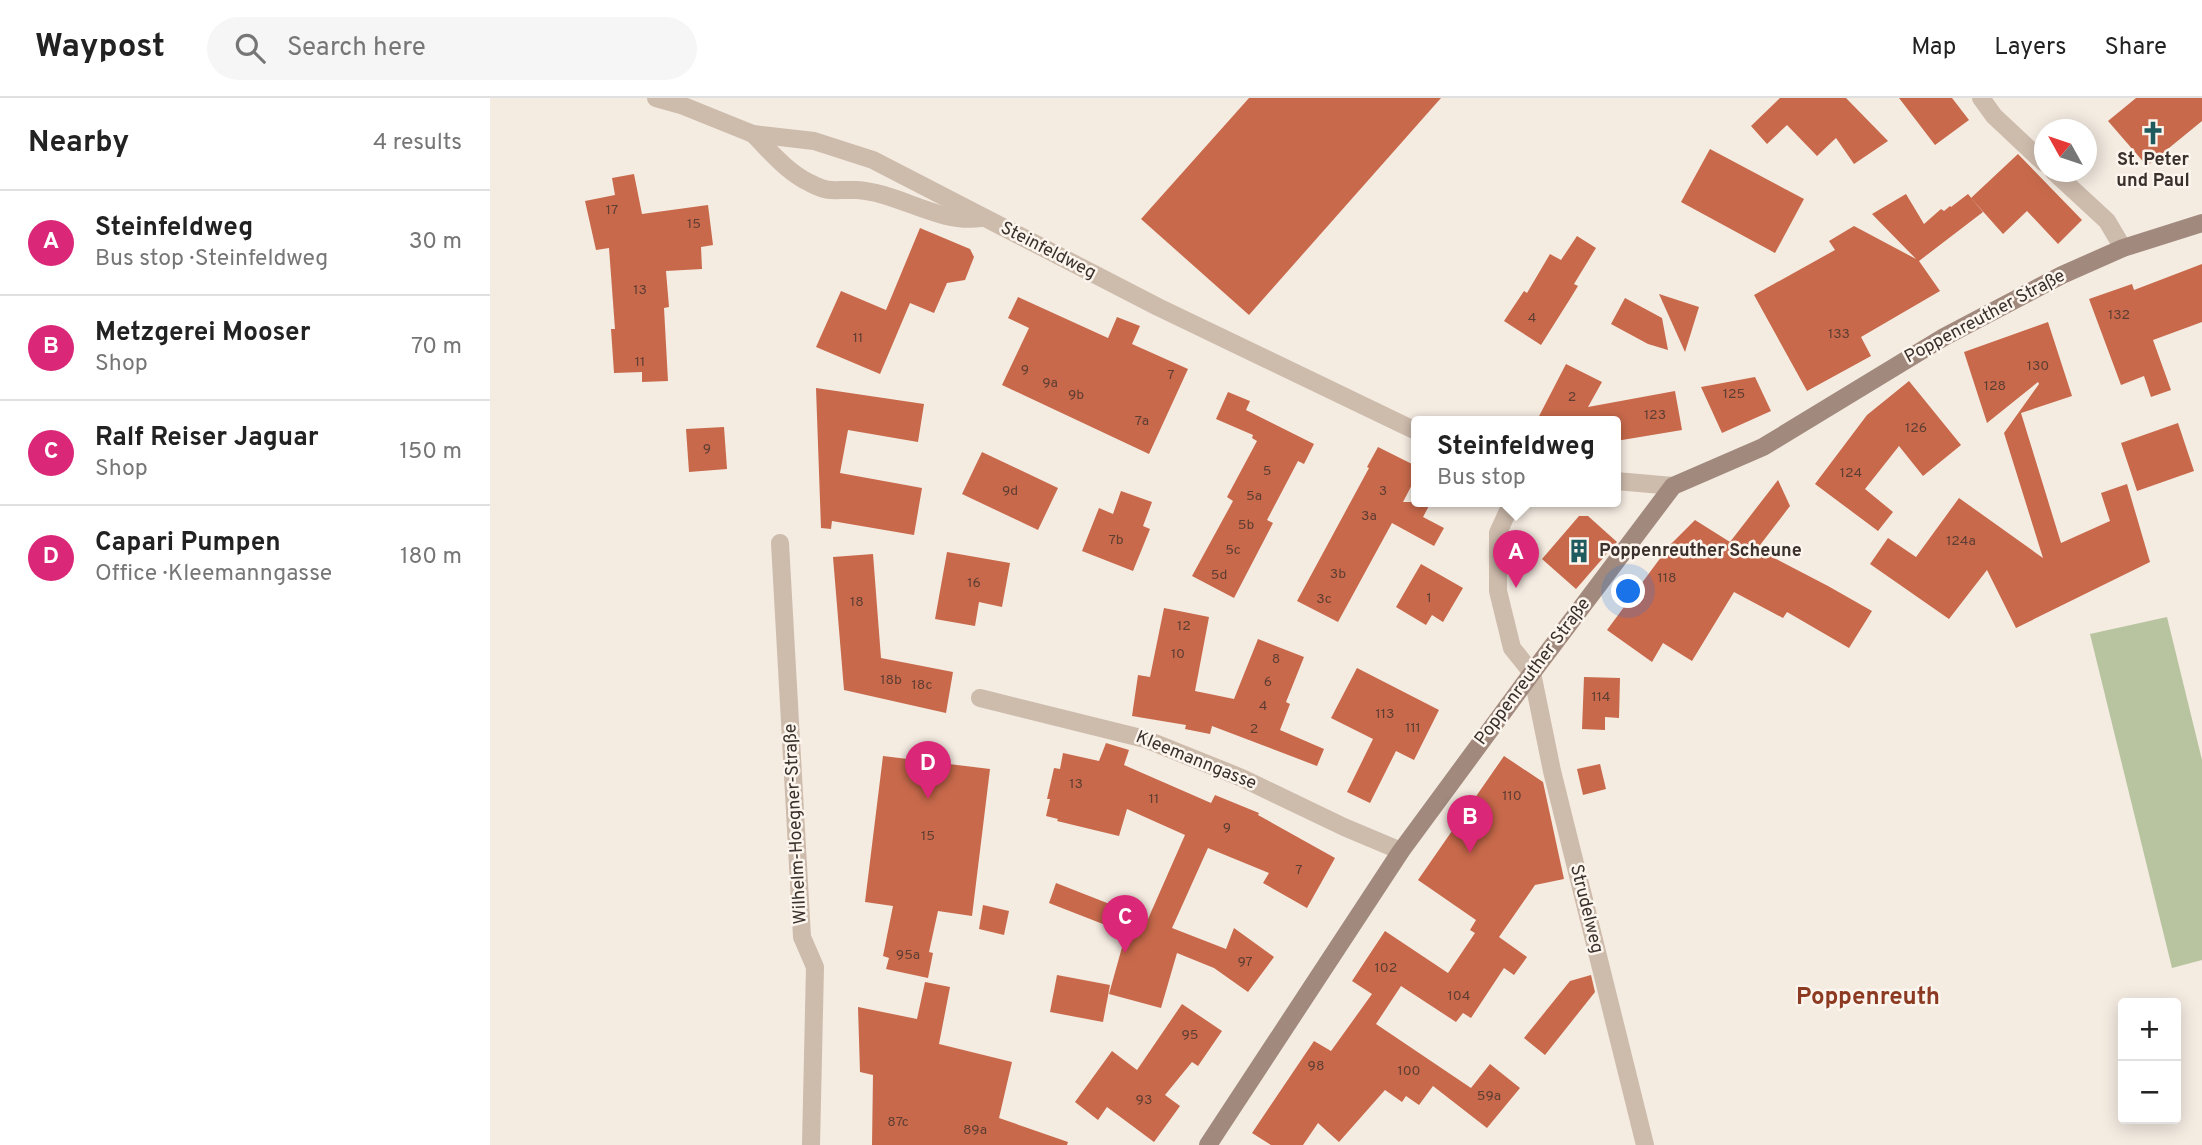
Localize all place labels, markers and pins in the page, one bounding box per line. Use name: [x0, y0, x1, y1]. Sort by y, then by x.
church icon: St. Peter und Paul: [2139, 119, 2167, 147]
place label: St. Peter und Paul: [2116, 149, 2190, 193]
pin: A: [1493, 530, 1539, 588]
building icon: Poppenreuther Scheune: [1565, 537, 1593, 565]
place label: Poppenreuther Scheune: [1599, 540, 1802, 563]
pin: D: [905, 741, 951, 799]
pin: B: [1447, 795, 1493, 853]
pin: C: [1102, 895, 1148, 953]

